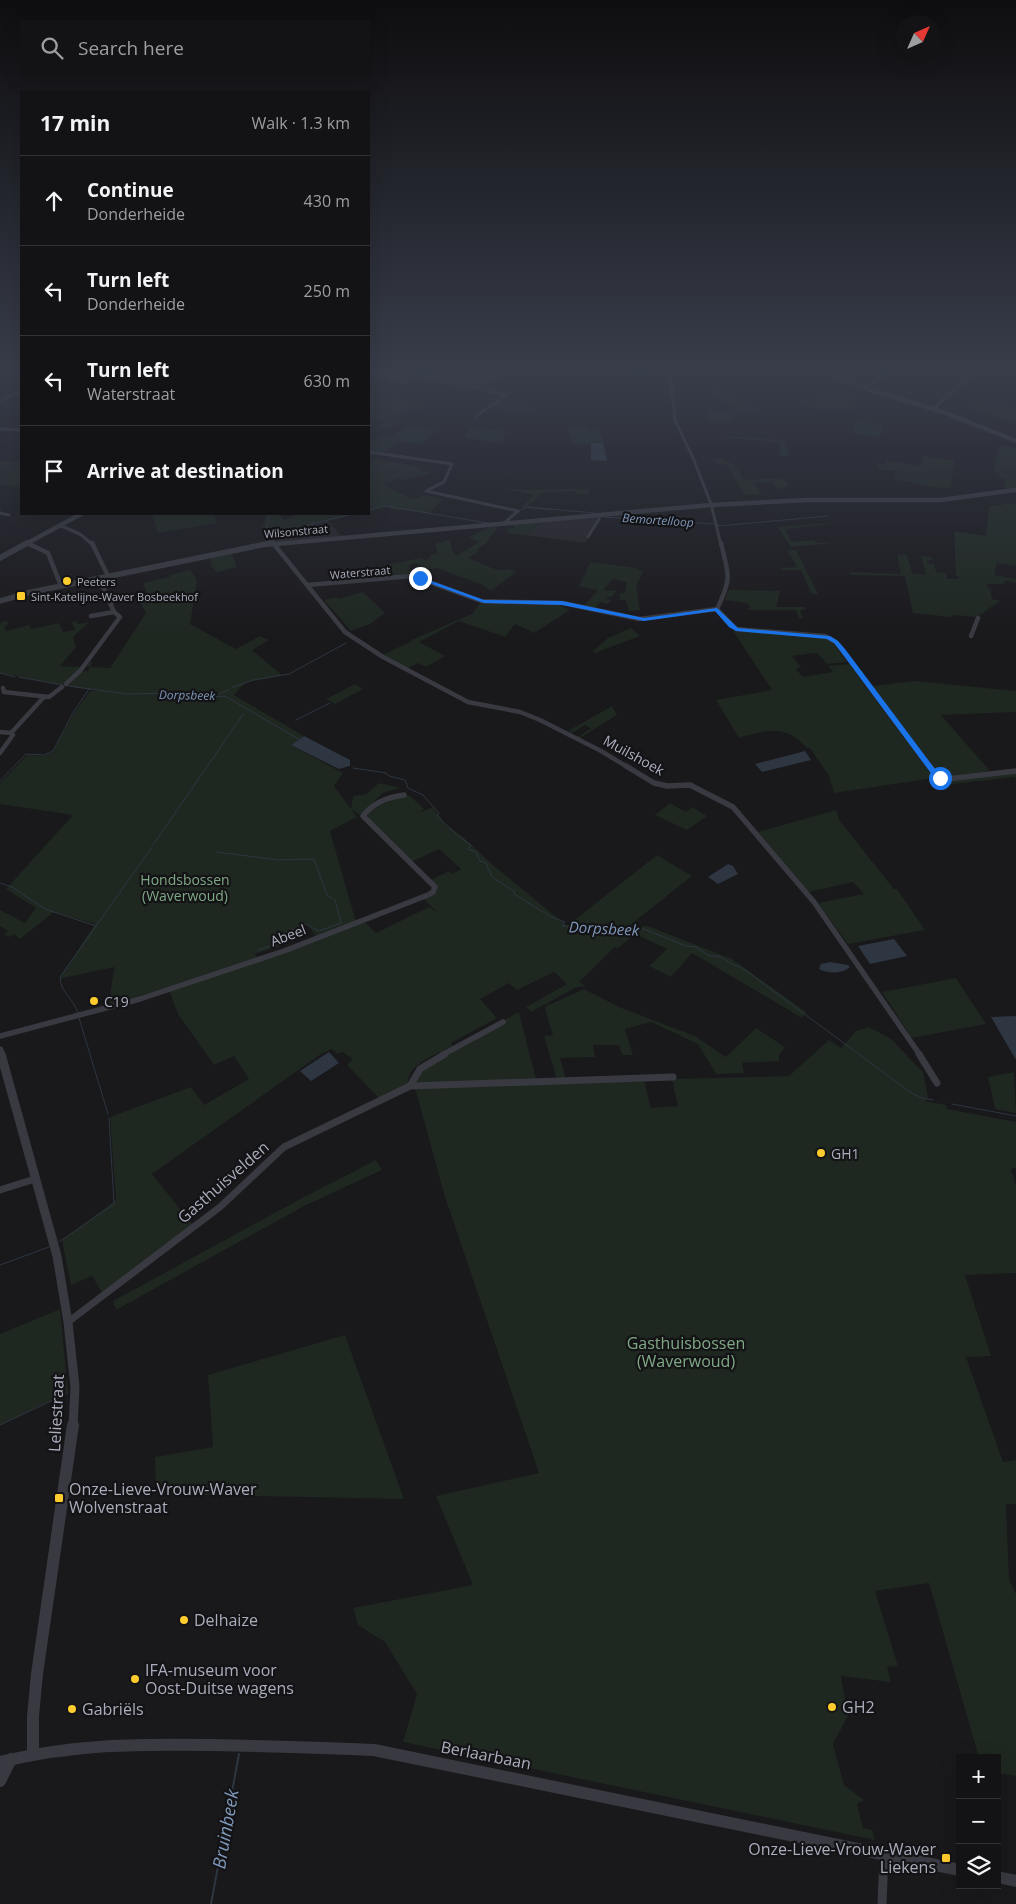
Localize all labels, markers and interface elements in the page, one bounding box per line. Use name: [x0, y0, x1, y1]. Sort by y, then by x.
north arrow: [896, 15, 941, 60]
search box: [20, 20, 370, 75]
icon: search: [38, 34, 66, 62]
text: Search here: [78, 35, 184, 61]
text: 17 min: [40, 109, 110, 137]
text: Walk · 1.3 km: [252, 112, 350, 134]
text: Continue: [87, 177, 174, 203]
icon: ahead: [40, 187, 68, 215]
text: 430 m: [304, 190, 350, 212]
text: Donderheide: [87, 203, 185, 225]
text: Turn left: [87, 267, 169, 293]
icon: left: [40, 277, 68, 305]
text: 250 m: [304, 280, 350, 302]
text: Donderheide: [87, 293, 185, 315]
text: Turn left: [87, 357, 169, 383]
icon: left: [40, 367, 68, 395]
text: 630 m: [304, 370, 350, 392]
text: Waterstraat: [87, 383, 175, 405]
icon: arrive: [40, 457, 68, 485]
text: Arrive at destination: [87, 458, 284, 484]
water label: Bemortelloop: [622, 509, 694, 531]
street label: Wilsonstraat: [263, 521, 329, 541]
street label: Waterstraat: [329, 562, 391, 582]
route end: [409, 567, 432, 590]
place label: Peeters: [77, 574, 116, 589]
marker: Peeters: [61, 575, 73, 587]
place label: Sint-Katelijne-Waver Bosbeekhof: [31, 589, 199, 604]
marker: Sint-Katelijne-Waver Bosbeekhof: [15, 590, 27, 602]
water label: Dorpsbeek: [159, 686, 216, 704]
street label: Muilshoek: [600, 730, 669, 780]
route start: [929, 767, 952, 790]
park label: Hondsbossen (Waverwoud): [140, 870, 230, 905]
water label: Dorpsbeek: [568, 916, 640, 940]
street label: Abeel: [267, 920, 309, 950]
place label: C19: [104, 992, 129, 1011]
marker: C19: [88, 995, 100, 1007]
street label: Gasthuisvelden: [172, 1136, 274, 1228]
place label: GH1: [831, 1144, 860, 1163]
marker: GH1: [815, 1147, 827, 1159]
park label: Gasthuisbossen (Waverwoud): [627, 1332, 745, 1372]
street label: Leliestraat: [43, 1373, 69, 1452]
place label: Onze-Lieve-Vrouw-Waver Wolvenstraat: [69, 1478, 257, 1518]
marker: Onze-Lieve-Vrouw-Waver Wolvenstraat: [53, 1492, 65, 1504]
place label: Delhaize: [194, 1609, 258, 1631]
marker: Delhaize: [178, 1614, 190, 1626]
place label: IFA-museum voor Oost-Duitse wagens: [145, 1659, 294, 1699]
marker: IFA-museum voor Oost-Duitse wagens: [129, 1673, 141, 1685]
place label: GH2: [842, 1696, 875, 1718]
place label: Gabriëls: [82, 1698, 144, 1720]
marker: GH2: [826, 1701, 838, 1713]
marker: Gabriëls: [66, 1703, 78, 1715]
street label: Berlaarbaan: [439, 1735, 533, 1775]
map controls: [956, 1754, 1001, 1889]
button: +: [956, 1754, 1001, 1799]
water label: Bruinbeek: [206, 1786, 244, 1871]
button: −: [956, 1799, 1001, 1844]
place label: Onze-Lieve-Vrouw-Waver Liekens: [748, 1838, 936, 1878]
button: layers: [956, 1844, 1001, 1889]
marker: Onze-Lieve-Vrouw-Waver Liekens: [940, 1852, 952, 1864]

